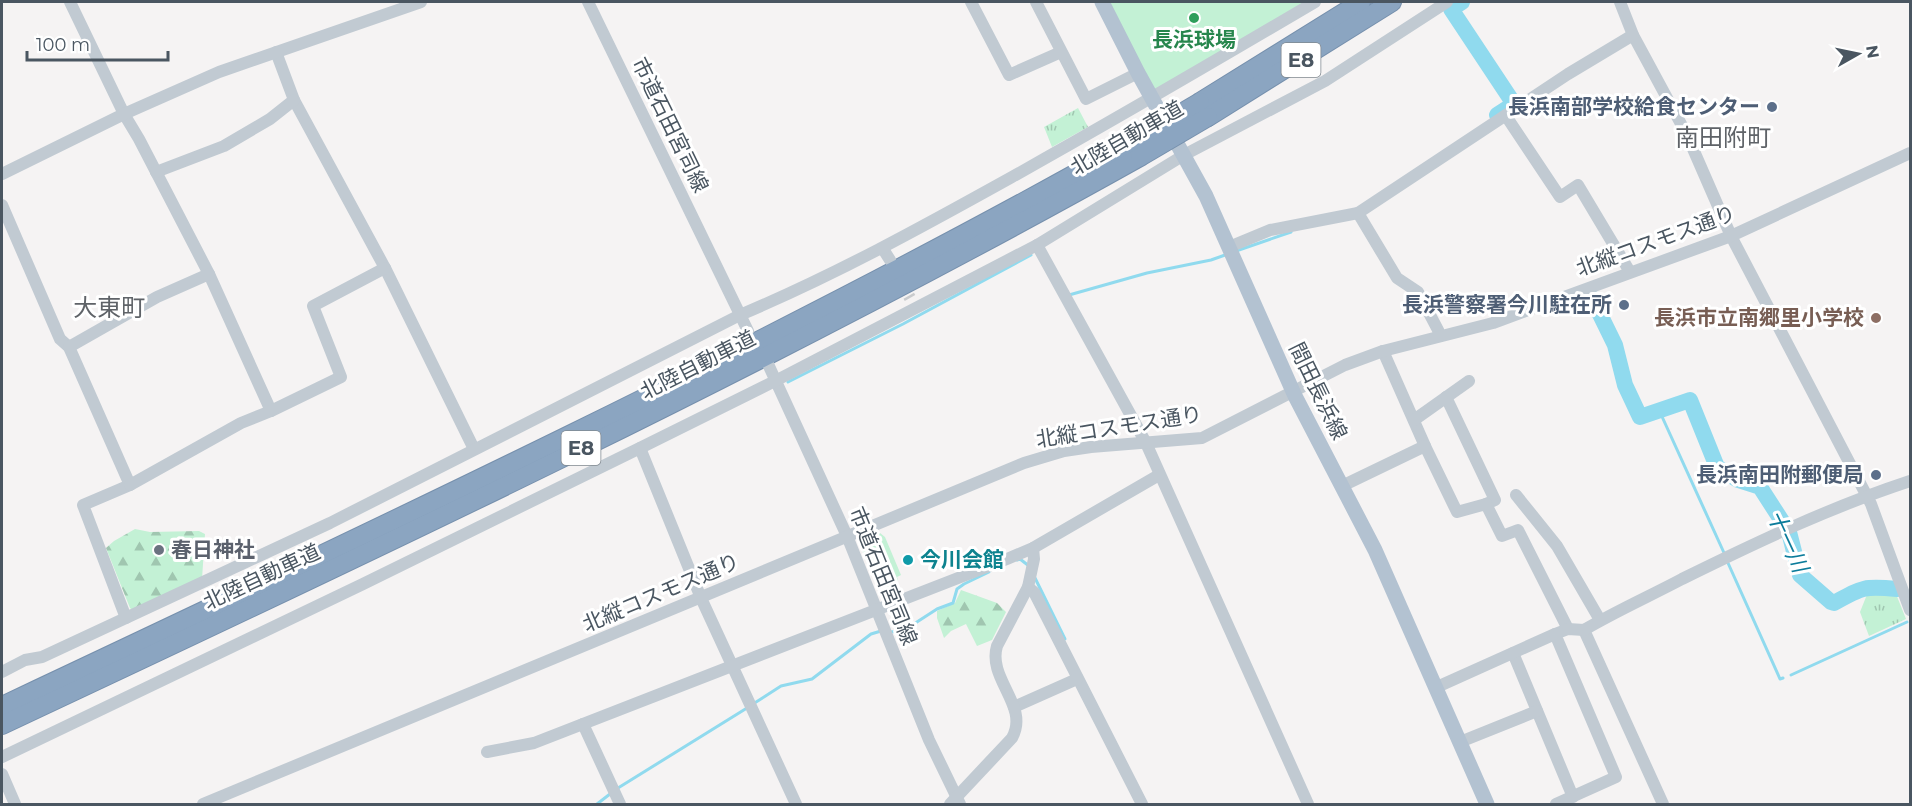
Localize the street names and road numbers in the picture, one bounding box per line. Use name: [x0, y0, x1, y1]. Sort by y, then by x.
road number: E8: [1282, 43, 1320, 77]
street label: 市道石田宮司線: [627, 53, 714, 196]
street label: 北陸自動車道: [1066, 95, 1188, 180]
street label: 北縦コスモス通り: [1573, 200, 1739, 281]
street label: 北陸自動車道: [636, 325, 760, 404]
street label: 間田長浜線: [1284, 338, 1353, 443]
street label: 北縦コスモス通り: [1034, 401, 1204, 452]
road number: E8: [562, 431, 600, 465]
street label: 市道石田宮司線: [844, 503, 923, 649]
street label: 北陸自動車道: [199, 539, 324, 615]
street label: 北縦コスモス通り: [579, 548, 743, 637]

